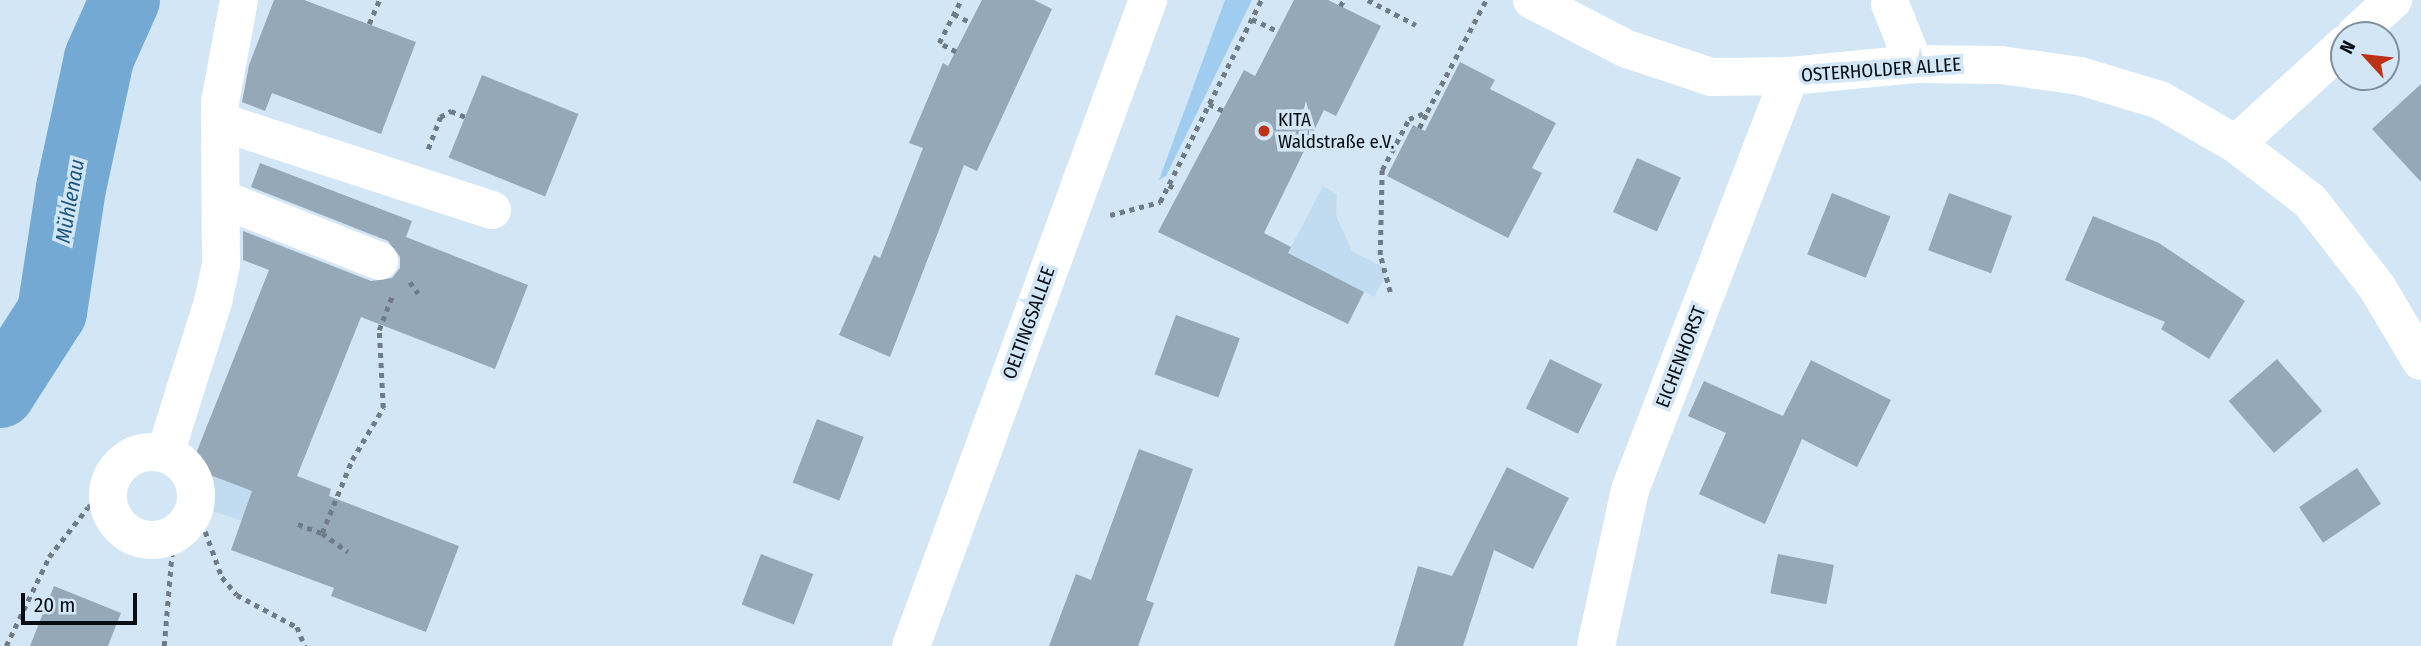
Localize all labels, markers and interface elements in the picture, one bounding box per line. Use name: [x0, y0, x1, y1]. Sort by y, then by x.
north arrow: [2330, 21, 2400, 91]
text: N: [2335, 37, 2360, 57]
street label: OSTERHOLDER ALLEE: [1800, 53, 1962, 87]
place label: KITA Waldstraße e.V.: [1278, 109, 1395, 153]
marker: KITA Waldstraße e.V.: [1256, 123, 1272, 139]
water label: Mühlenau: [50, 157, 90, 245]
street label: OELTINGSALLEE: [998, 264, 1060, 382]
street label: EICHENHORST: [1651, 303, 1711, 411]
scale bar: [24, 580, 140, 624]
text: 20 m: [34, 592, 75, 618]

